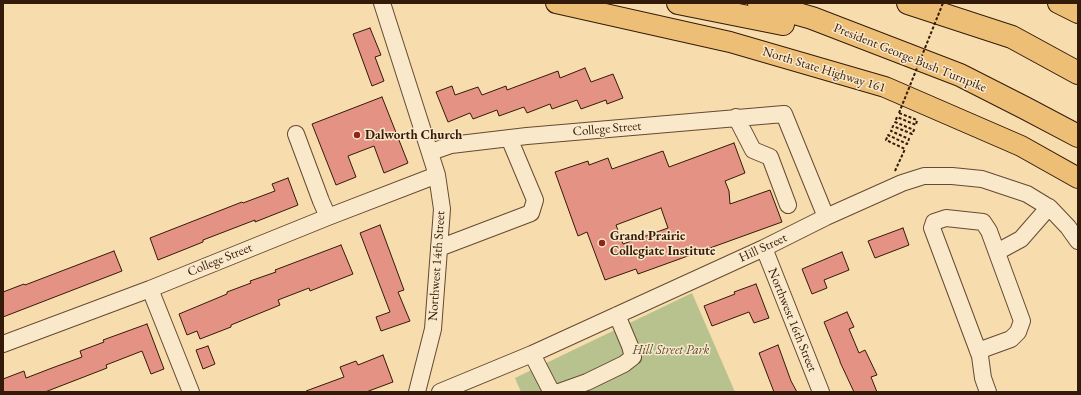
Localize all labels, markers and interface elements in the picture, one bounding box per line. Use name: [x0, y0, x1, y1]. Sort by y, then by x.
street label: President George Bush Turnpike: [831, 20, 989, 96]
street label: North State Highway 161: [760, 44, 888, 96]
street label: College Street: [572, 118, 642, 140]
place label: Dalworth Church: [365, 127, 462, 143]
marker: Dalworth Church: [352, 130, 362, 140]
street label: Northwest 14th Street: [425, 210, 449, 322]
place label: Grand Prairie Collegiate Institute: [610, 228, 715, 259]
street label: Hill Street: [737, 230, 789, 266]
marker: Grand Prairie Collegiate Institute: [597, 238, 607, 248]
street label: College Street: [185, 240, 255, 280]
street label: Northwest 16th Street: [764, 266, 820, 374]
park label: Hill Street Park: [633, 342, 709, 358]

